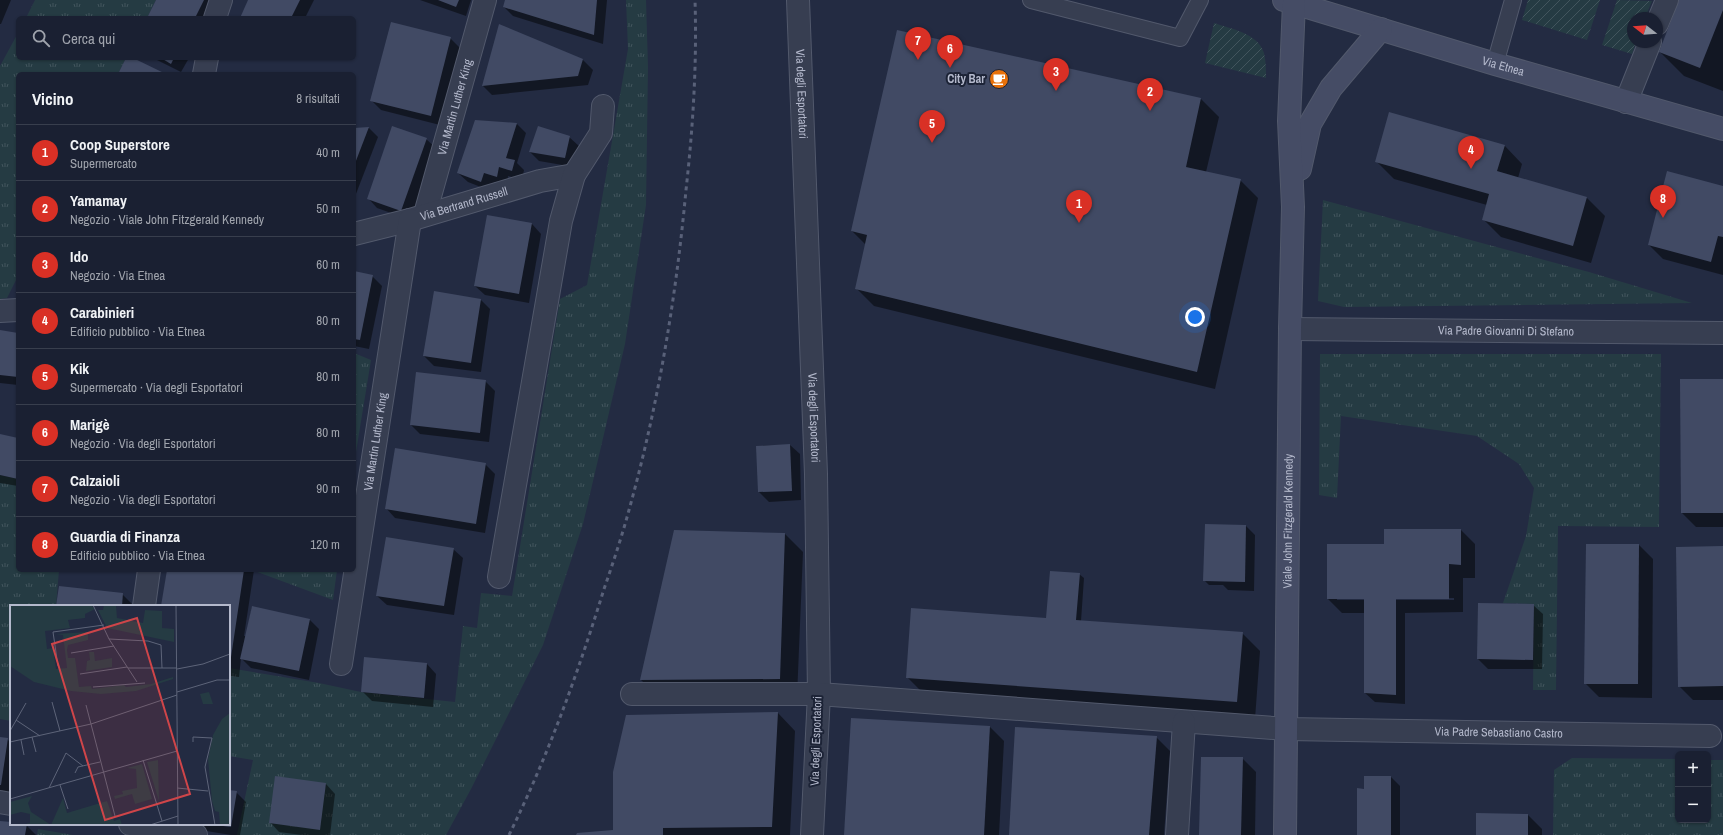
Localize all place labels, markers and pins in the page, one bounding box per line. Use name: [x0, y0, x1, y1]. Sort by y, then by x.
pin: 7: [905, 27, 931, 60]
pin: 6: [937, 35, 963, 68]
pin: 3: [1043, 58, 1069, 91]
cafe icon: City Bar: [988, 68, 1010, 90]
place label: City Bar: [947, 71, 985, 87]
pin: 2: [1137, 78, 1163, 111]
pin: 5: [919, 110, 945, 143]
pin: 4: [1458, 136, 1484, 169]
pin: 8: [1650, 185, 1676, 218]
pin: 1: [1066, 190, 1092, 223]

